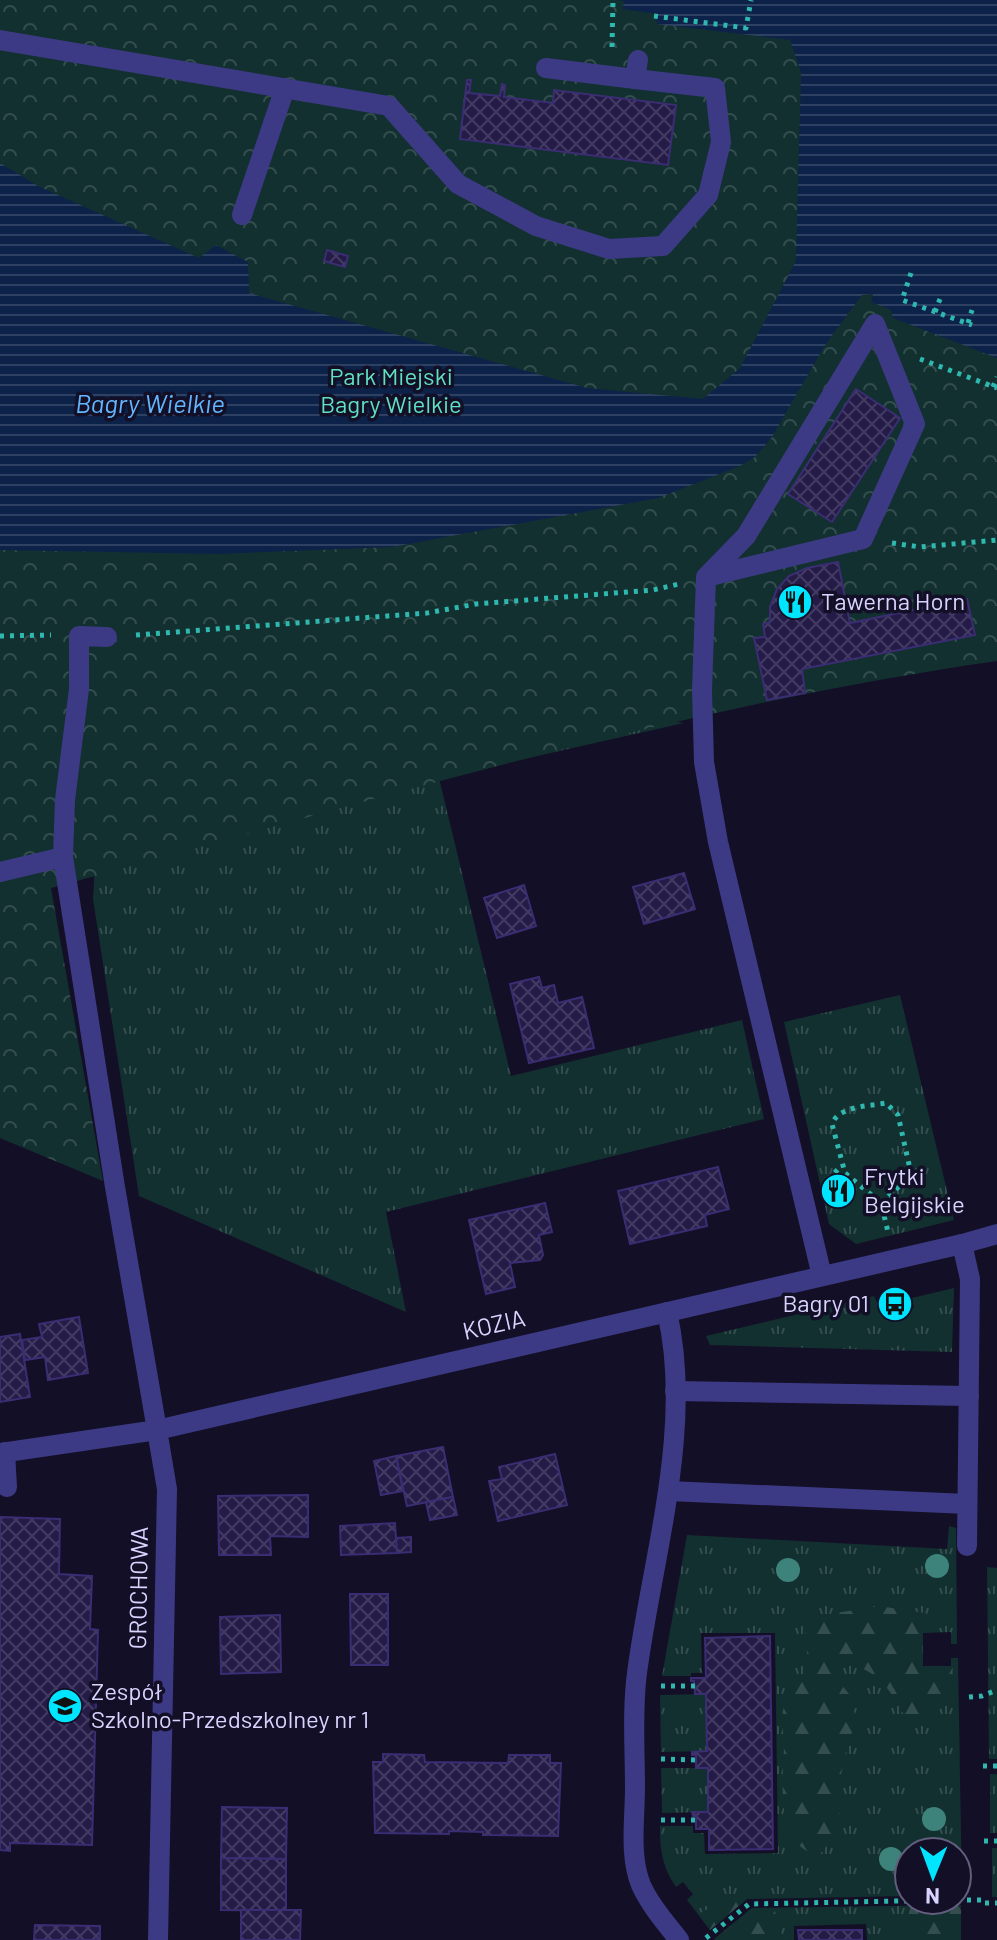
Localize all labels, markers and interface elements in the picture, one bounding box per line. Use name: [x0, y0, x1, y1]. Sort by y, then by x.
park label: Park Miejski Bagry Wielkie: [320, 361, 462, 418]
water label: Bagry Wielkie: [75, 387, 225, 418]
restaurant icon: Tawerna Horn: [776, 583, 814, 621]
place label: Tawerna Horn: [821, 586, 965, 615]
place label: Frytki Belgijskie: [864, 1161, 965, 1218]
restaurant icon: Frytki Belgijskie: [819, 1172, 857, 1210]
bus stop icon: Bagry 01: [876, 1285, 914, 1323]
place label: Bagry 01: [782, 1288, 869, 1317]
street label: KOZIA: [460, 1302, 528, 1345]
street label: GROCHOWA: [122, 1526, 153, 1650]
place label: Zespół Szkolno-Przedszkolney nr 1: [91, 1676, 369, 1733]
school or university icon: Zespół Szkolno-Przedszkolney nr 1: [46, 1687, 84, 1725]
north arrow: [893, 1836, 973, 1916]
text: N: [925, 1884, 940, 1910]

